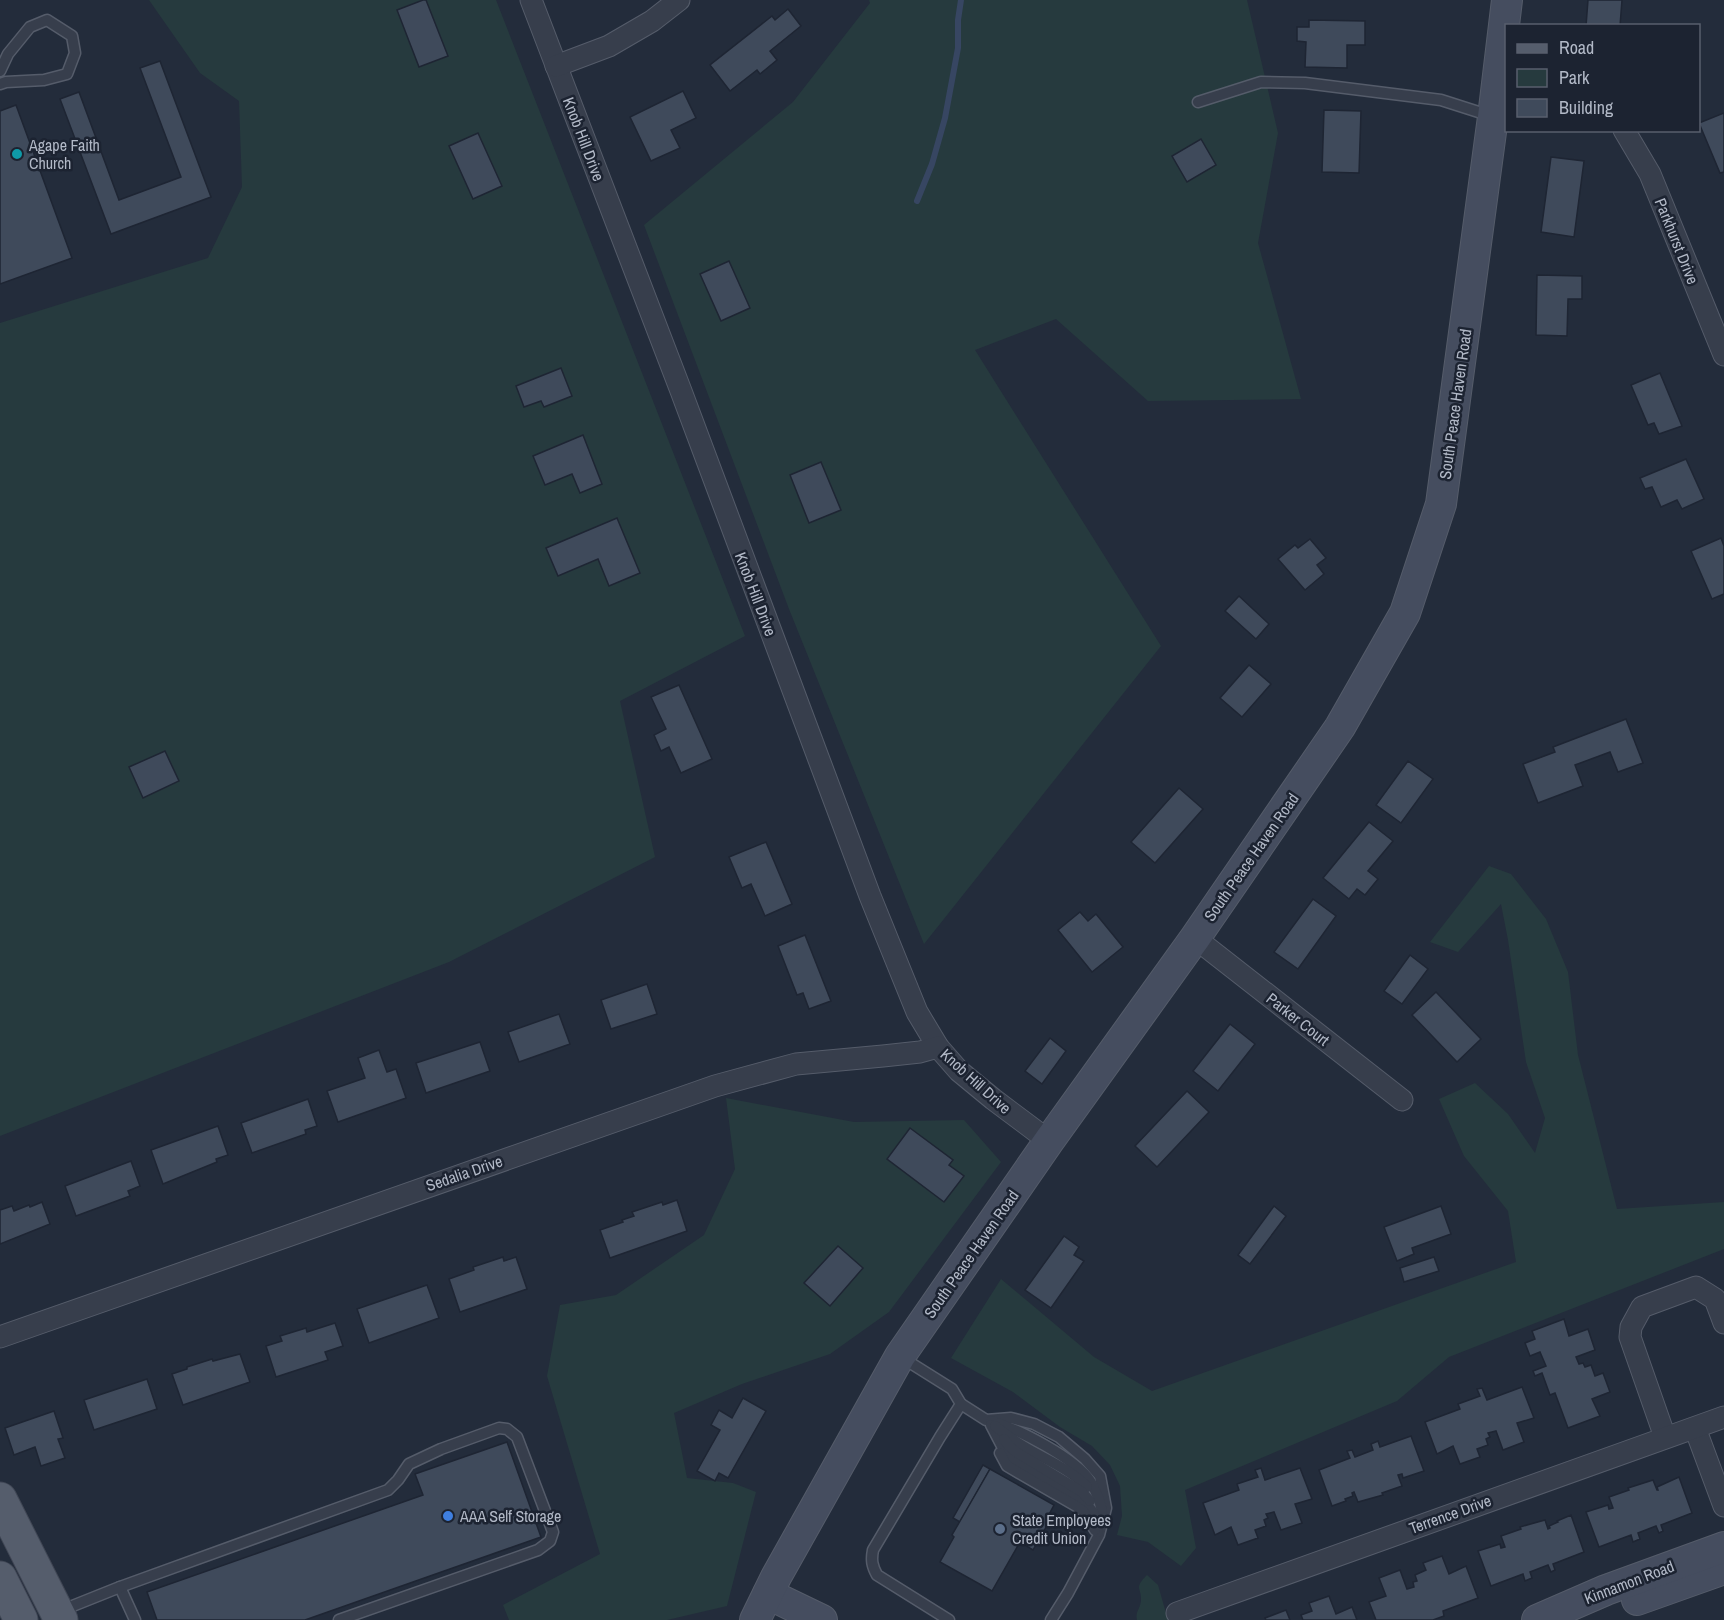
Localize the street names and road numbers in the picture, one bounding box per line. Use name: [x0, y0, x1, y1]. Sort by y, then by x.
street label: Knob Hill Drive: [558, 94, 610, 184]
street label: Parkhurst Drive: [1650, 195, 1704, 287]
street label: South Peace Haven Road: [1434, 327, 1476, 481]
street label: Knob Hill Drive: [730, 549, 782, 639]
street label: South Peace Haven Road: [1198, 789, 1304, 925]
street label: Parker Court: [1262, 987, 1334, 1051]
street label: Knob Hill Drive: [936, 1043, 1016, 1119]
street label: Sedalia Drive: [423, 1150, 505, 1196]
street label: South Peace Haven Road: [918, 1186, 1024, 1322]
street label: Terrence Drive: [1406, 1489, 1494, 1539]
street label: Kinnamon Road: [1581, 1555, 1677, 1609]

